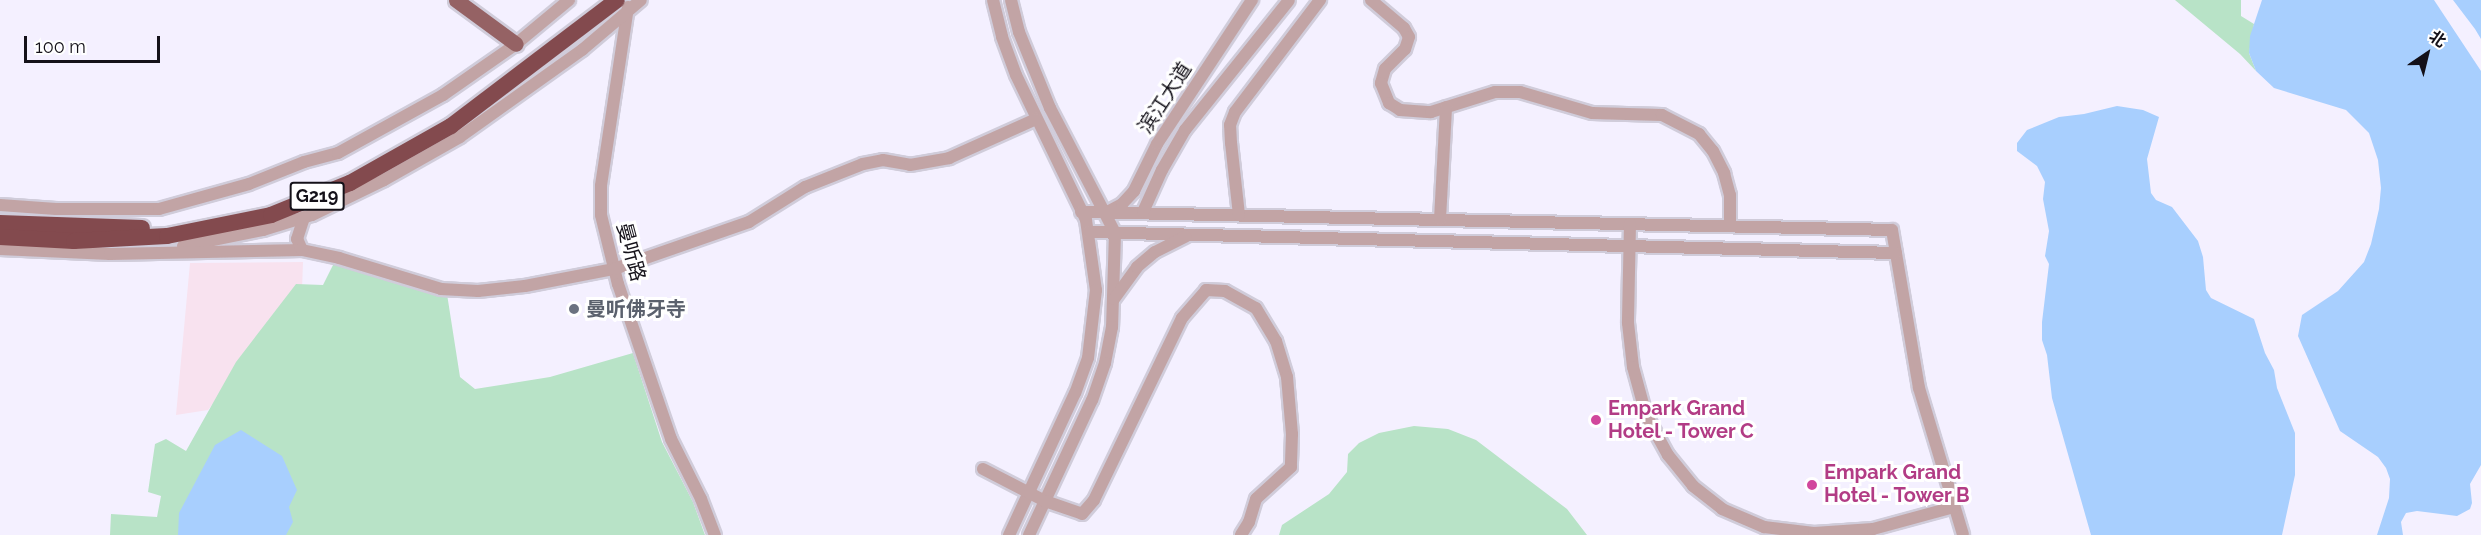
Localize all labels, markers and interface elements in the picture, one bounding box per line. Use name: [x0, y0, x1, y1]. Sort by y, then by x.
scale bar: [27, 24, 164, 62]
north arrow: [2397, 24, 2457, 84]
text: 北: [2426, 26, 2450, 51]
text: 100 m: [35, 36, 86, 57]
street label: 滨江大道: [1133, 58, 1197, 138]
road number: G219: [288, 181, 346, 211]
street label: 曼听路: [612, 220, 650, 284]
place label: 曼听佛牙寺: [586, 297, 686, 321]
marker: 曼听佛牙寺: [567, 302, 581, 316]
place label: Empark Grand Hotel - Tower C: [1608, 396, 1755, 443]
marker: Empark Grand Hotel - Tower C: [1589, 413, 1603, 427]
place label: Empark Grand Hotel - Tower B: [1824, 461, 1971, 508]
marker: Empark Grand Hotel - Tower B: [1805, 478, 1819, 492]

